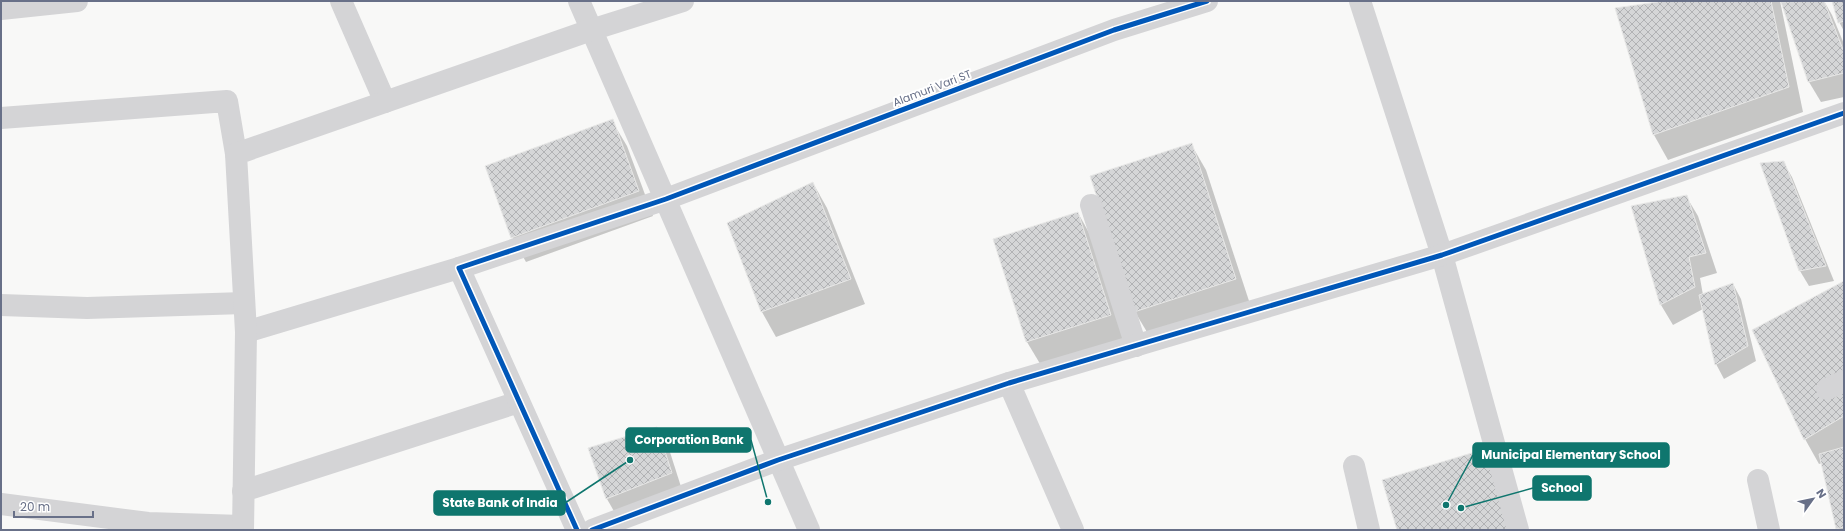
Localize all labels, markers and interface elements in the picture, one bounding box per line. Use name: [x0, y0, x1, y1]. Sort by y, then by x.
street label: Alamuri Vari ST: [891, 66, 974, 110]
callout: Corporation Bank: [626, 428, 751, 452]
text: Corporation Bank: [634, 431, 744, 448]
callout: Municipal Elementary School: [1473, 443, 1669, 467]
text: Municipal Elementary School: [1481, 446, 1661, 463]
callout: School: [1533, 476, 1591, 500]
text: School: [1541, 479, 1583, 496]
north arrow: [1793, 479, 1833, 519]
text: N: [1812, 486, 1830, 501]
callout: State Bank of India: [434, 491, 565, 515]
scale bar: [14, 493, 93, 519]
text: State Bank of India: [442, 494, 558, 511]
text: 20 m: [20, 498, 50, 515]

